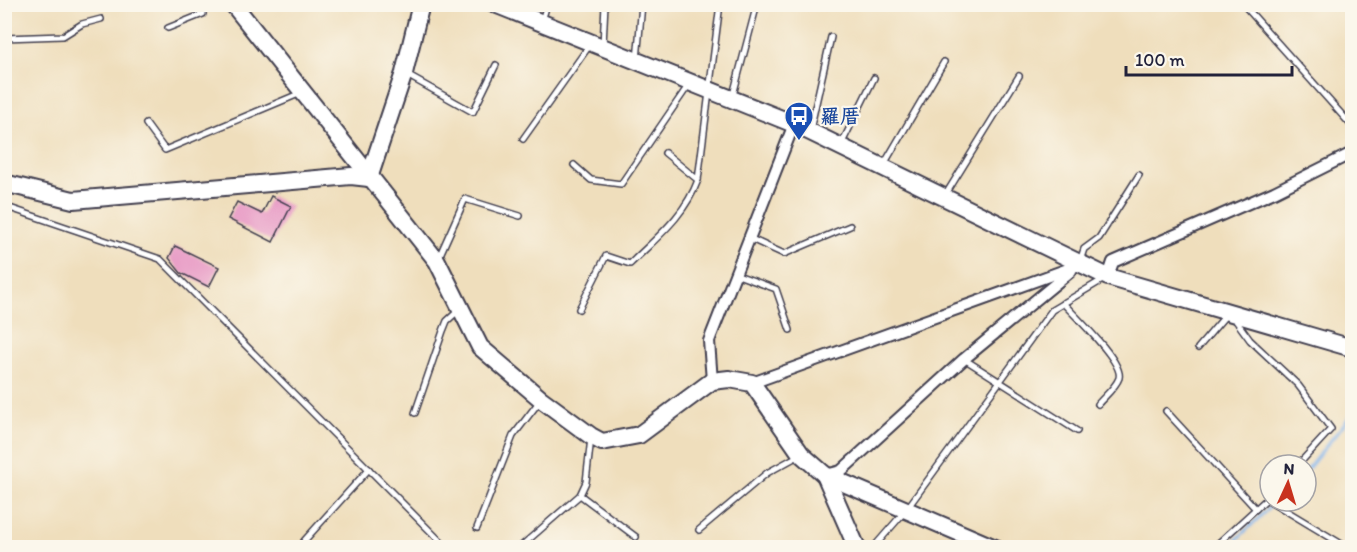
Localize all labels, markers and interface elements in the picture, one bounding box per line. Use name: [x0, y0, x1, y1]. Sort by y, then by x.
scale bar: [1126, 39, 1292, 77]
text: 100 m: [1135, 49, 1185, 71]
bus stop icon: 羅厝: [783, 100, 815, 142]
place label: 羅厝: [820, 104, 860, 128]
north arrow: [1258, 453, 1318, 513]
text: N: [1283, 459, 1295, 478]

